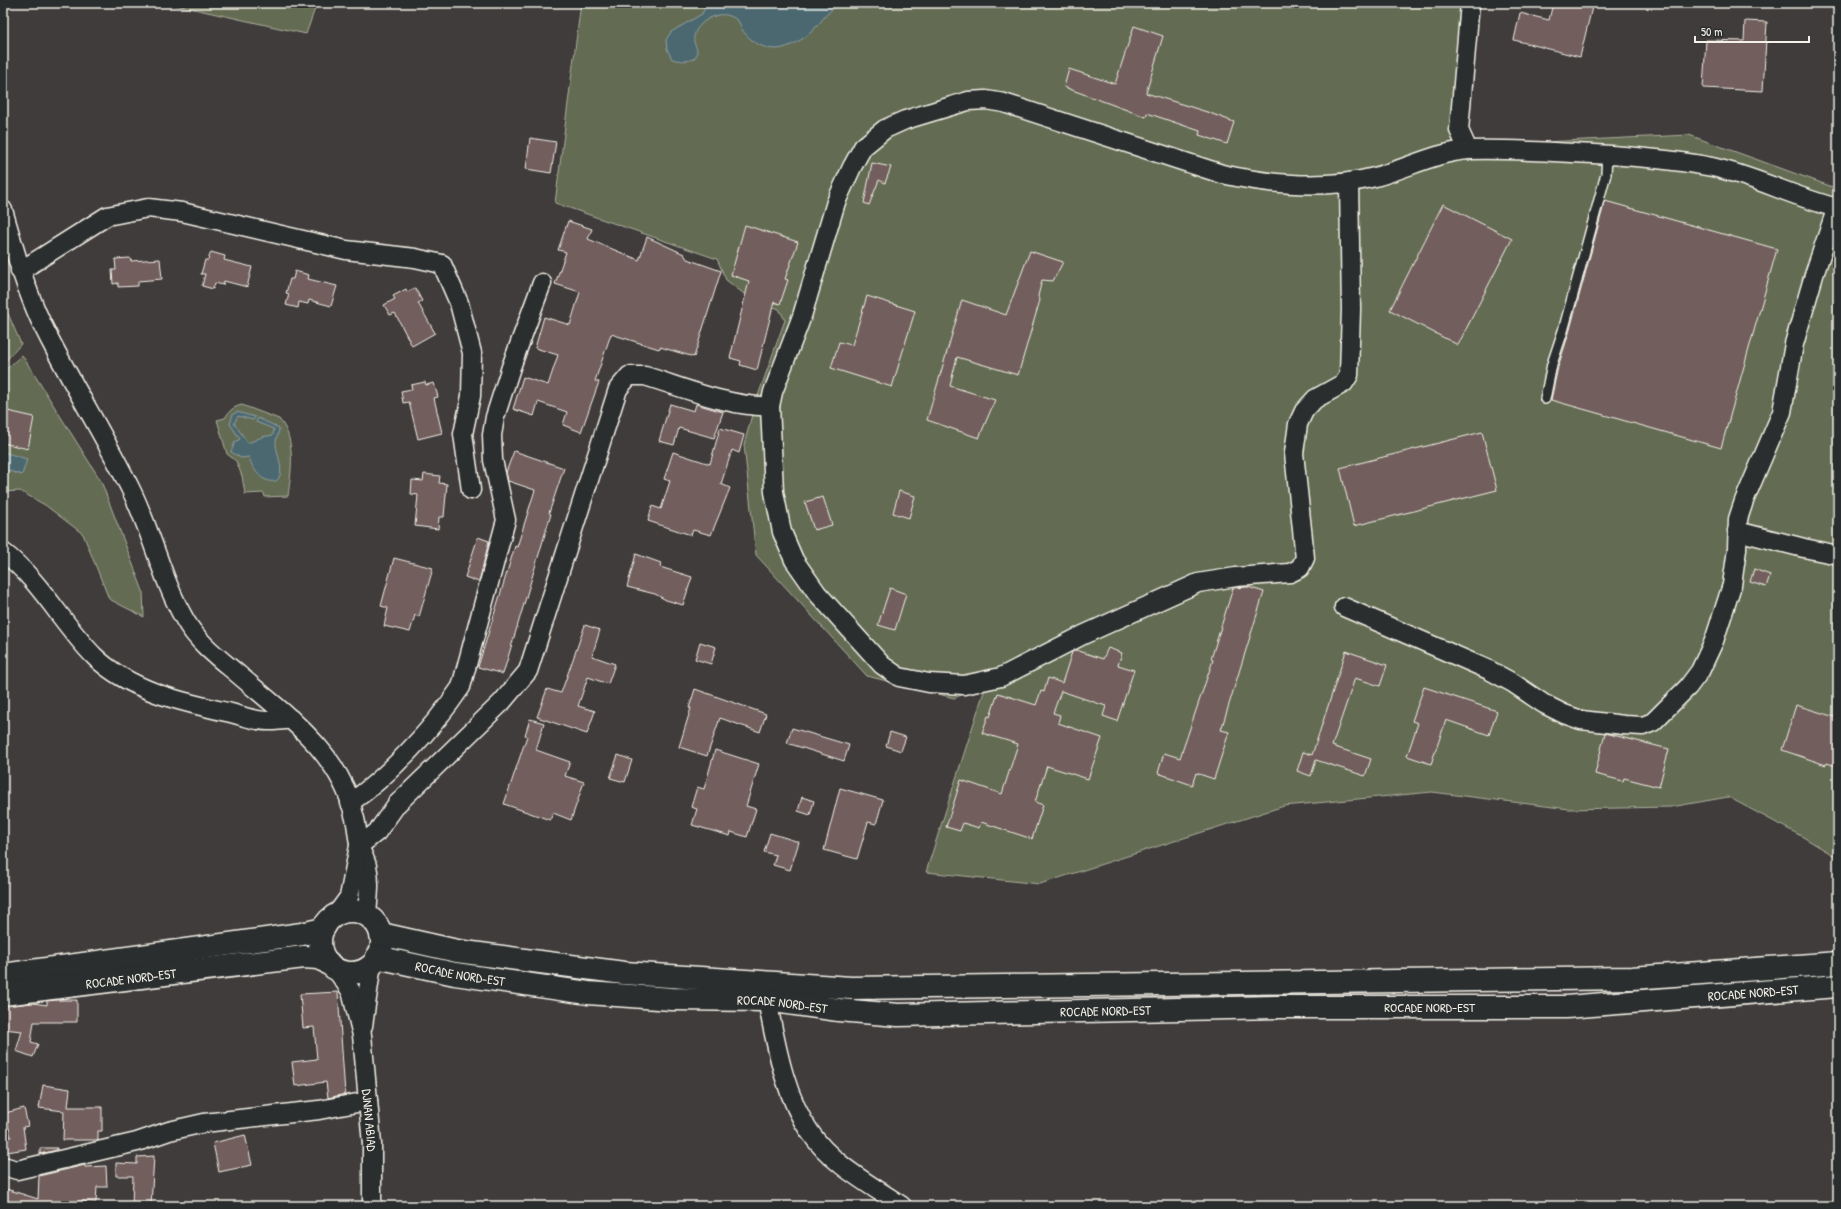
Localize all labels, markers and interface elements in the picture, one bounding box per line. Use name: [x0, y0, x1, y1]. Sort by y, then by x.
scale bar: [1695, 18, 1809, 44]
text: 50 m: [1701, 23, 1722, 40]
street label: ROCADE NORD-EST: [414, 957, 507, 990]
street label: ROCADE NORD-EST: [85, 964, 178, 993]
street label: ROCADE NORD-EST: [1707, 980, 1800, 1005]
street label: ROCADE NORD-EST: [737, 991, 830, 1017]
street label: ROCADE NORD-EST: [1384, 998, 1476, 1016]
street label: ROCADE NORD-EST: [1060, 1001, 1152, 1021]
street label: DJNAN ABIAD: [358, 1088, 381, 1152]

